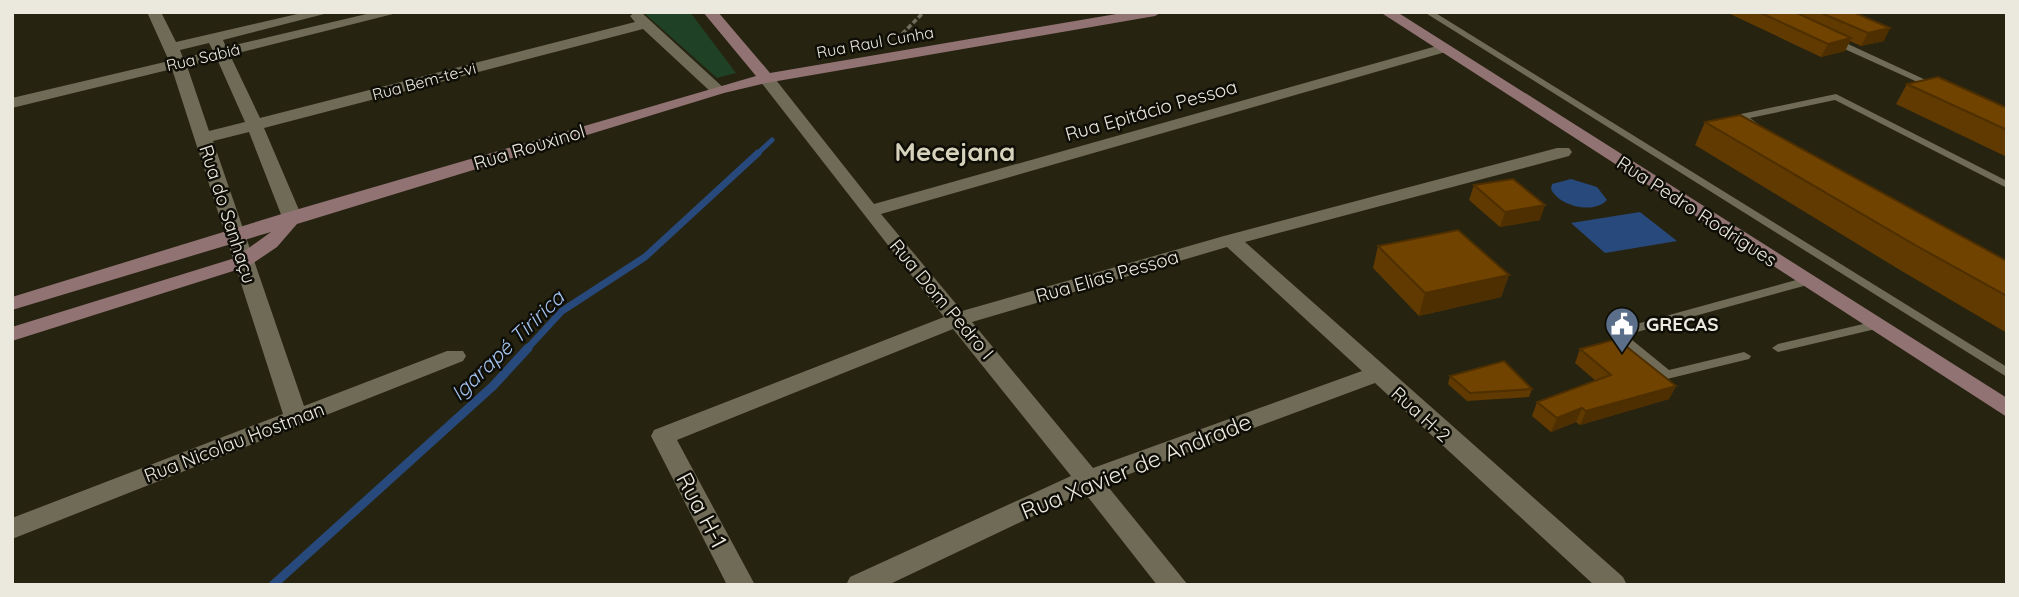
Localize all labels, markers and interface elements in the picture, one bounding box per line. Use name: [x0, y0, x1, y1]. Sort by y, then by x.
street label: Rua Raul Cunha: [815, 22, 935, 62]
street label: Rua Sabiá: [164, 39, 242, 75]
street label: Rua Bem-te-vi: [370, 58, 478, 104]
street label: Rua Epitácio Pessoa: [1062, 74, 1240, 146]
street label: Rua Rouxinol: [470, 119, 588, 175]
district label: Mecejana: [895, 135, 1015, 168]
street label: Rua do Sanhaçu: [194, 142, 262, 286]
street label: Rua Pedro Rodrigues: [1612, 150, 1782, 272]
street label: Rua Dom Pedro I: [885, 234, 999, 364]
street label: Rua Elias Pessoa: [1033, 244, 1181, 308]
water label: Igarapé Tiririca: [445, 283, 570, 406]
public building icon: GRECAS: [1603, 305, 1641, 354]
place label: GRECAS: [1646, 312, 1719, 336]
street label: Rua H-2: [1386, 381, 1456, 447]
street label: Rua Nicolau Hostman: [140, 397, 328, 487]
street label: Rua Xavier de Andrade: [1016, 406, 1256, 526]
street label: Rua H-1: [670, 467, 734, 553]

